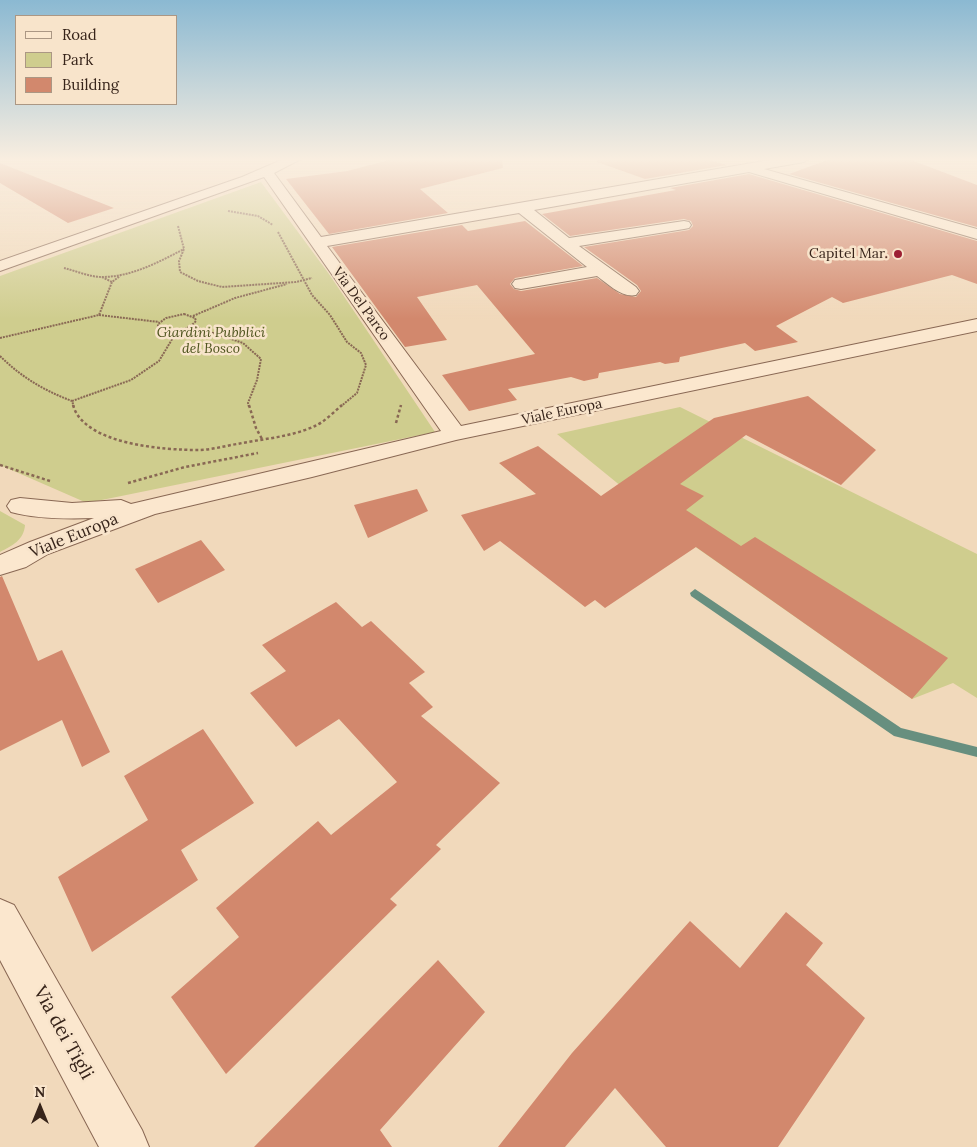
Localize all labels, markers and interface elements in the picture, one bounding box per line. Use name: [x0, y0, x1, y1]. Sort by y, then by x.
legend: [15, 15, 178, 105]
text: Road: [62, 25, 97, 44]
text: Park: [62, 50, 93, 69]
text: Building: [62, 75, 119, 94]
place label: Capitel Mar.: [809, 246, 888, 262]
marker: Capitel Mar.: [892, 248, 904, 260]
street label: Via Del Parco: [329, 264, 393, 344]
park label: Giardini Pubblici del Bosco: [157, 325, 265, 358]
street label: Viale Europa: [520, 395, 604, 429]
street label: Viale Europa: [27, 510, 121, 562]
street label: Via dei Tigli: [28, 982, 98, 1084]
north arrow: [15, 1082, 65, 1132]
text: N: [35, 1083, 45, 1101]

